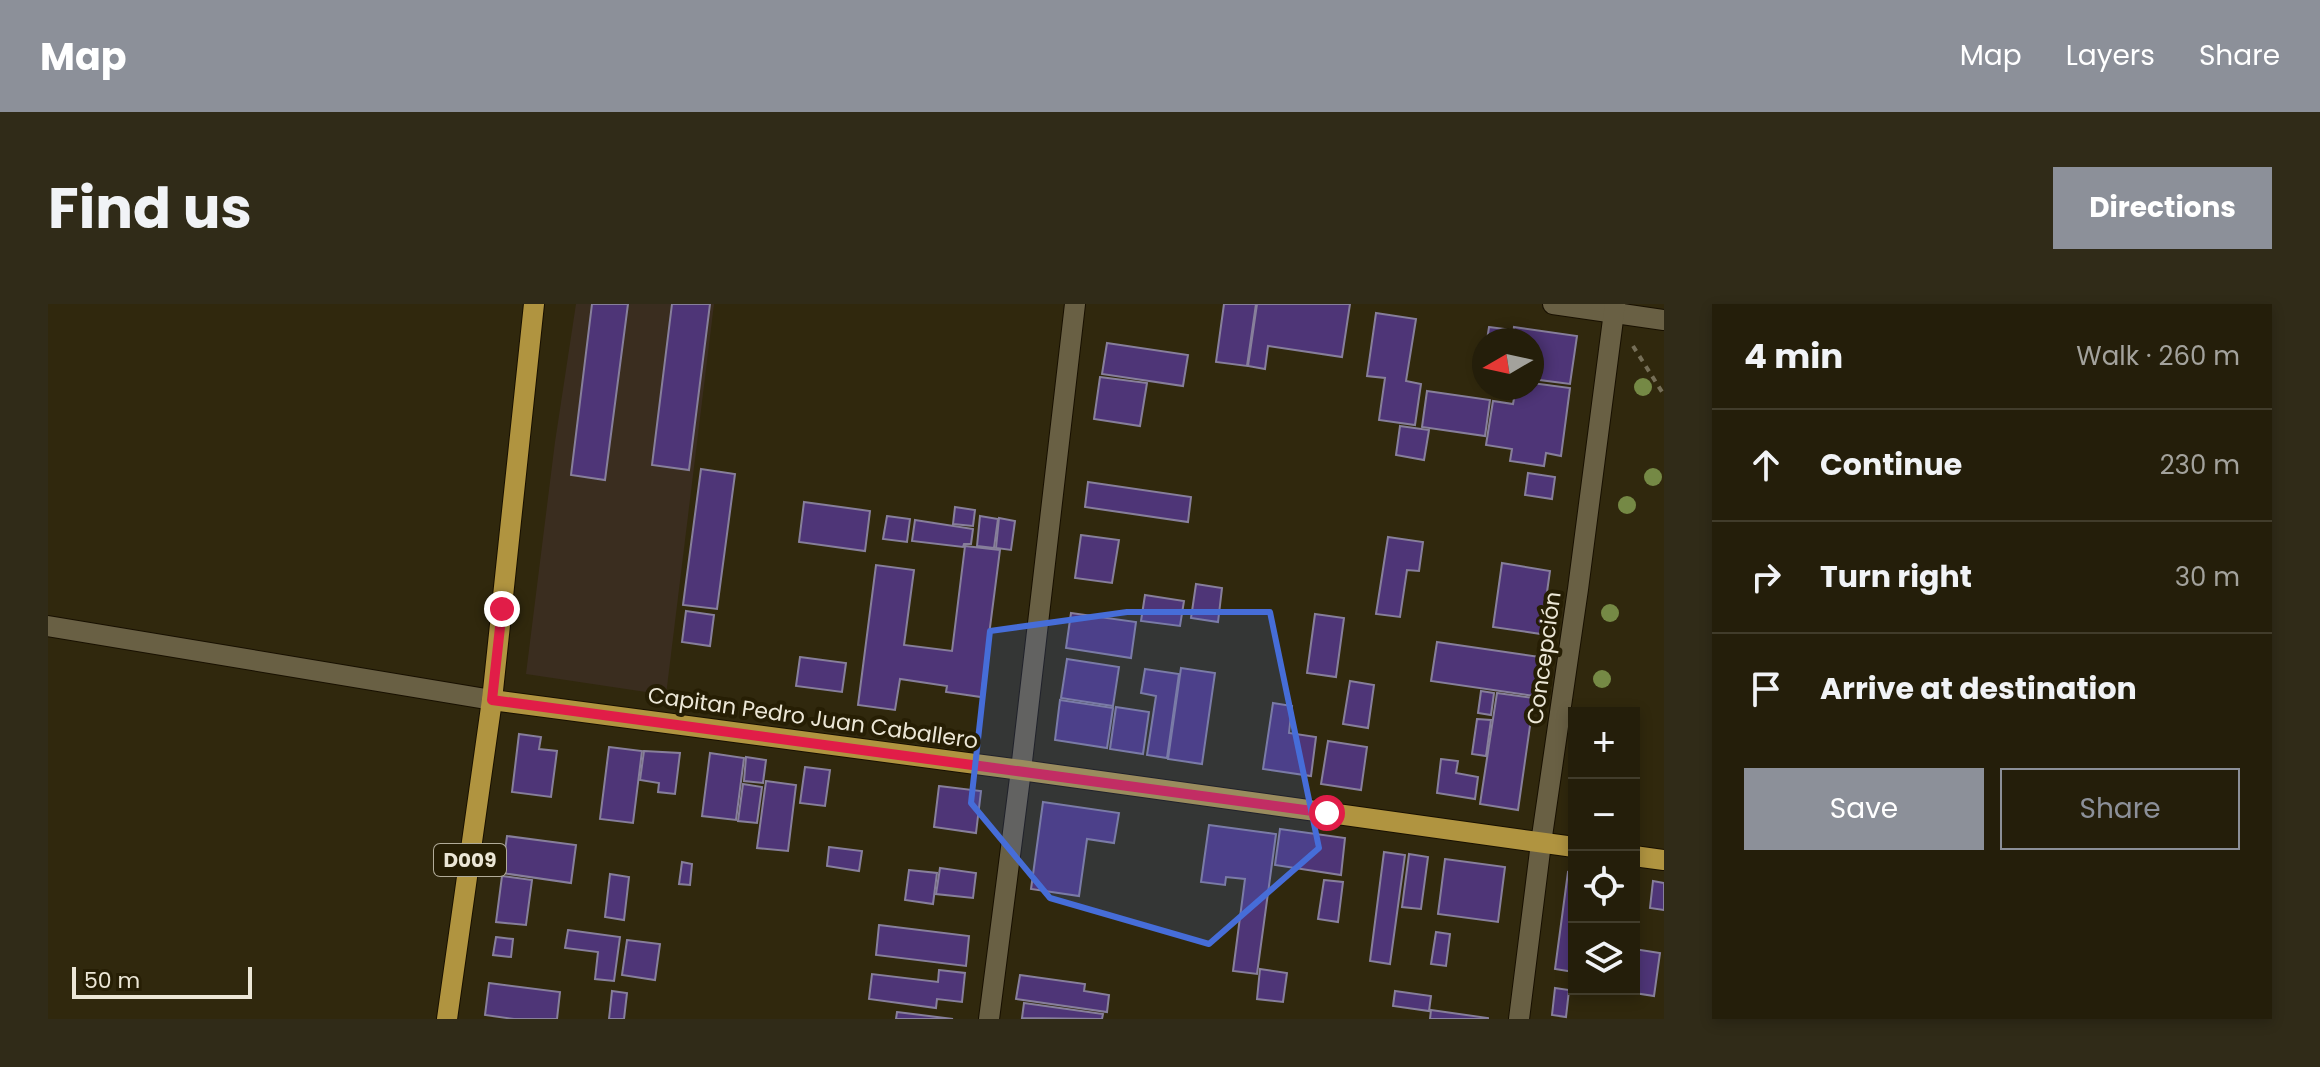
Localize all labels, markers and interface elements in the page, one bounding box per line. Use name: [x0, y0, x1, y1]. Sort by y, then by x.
text: Map: [40, 30, 127, 83]
text: Map: [1960, 36, 2022, 75]
text: Layers: [2066, 36, 2155, 75]
text: Share: [2199, 36, 2280, 75]
button: Directions: [2053, 167, 2272, 249]
text: Find us: [48, 169, 252, 248]
north arrow: [1472, 328, 1544, 400]
text: 4 min: [1744, 332, 1843, 380]
text: Walk · 260 m: [2076, 338, 2240, 374]
icon: ahead: [1744, 443, 1788, 487]
text: Continue: [1820, 443, 1962, 486]
text: 230 m: [2160, 447, 2240, 483]
icon: right: [1744, 555, 1788, 599]
text: Turn right: [1820, 555, 1972, 598]
text: 30 m: [2175, 559, 2240, 595]
street label: Concepción: [1519, 590, 1569, 726]
route end: [484, 591, 520, 627]
icon: arrive: [1744, 667, 1788, 711]
text: Arrive at destination: [1820, 667, 2137, 710]
street label: Capitan Pedro Juan Caballero: [646, 679, 980, 757]
map controls: [1568, 707, 1640, 995]
button: +: [1568, 707, 1640, 779]
button: Save: [1744, 768, 1984, 850]
button: Share: [2000, 768, 2240, 850]
button: −: [1568, 779, 1640, 851]
route start: [1309, 795, 1345, 831]
road number: D009: [434, 844, 506, 876]
button: locate: [1568, 851, 1640, 923]
button: layers: [1568, 923, 1640, 995]
scale bar: [72, 963, 252, 999]
text: 50 m: [84, 965, 140, 996]

